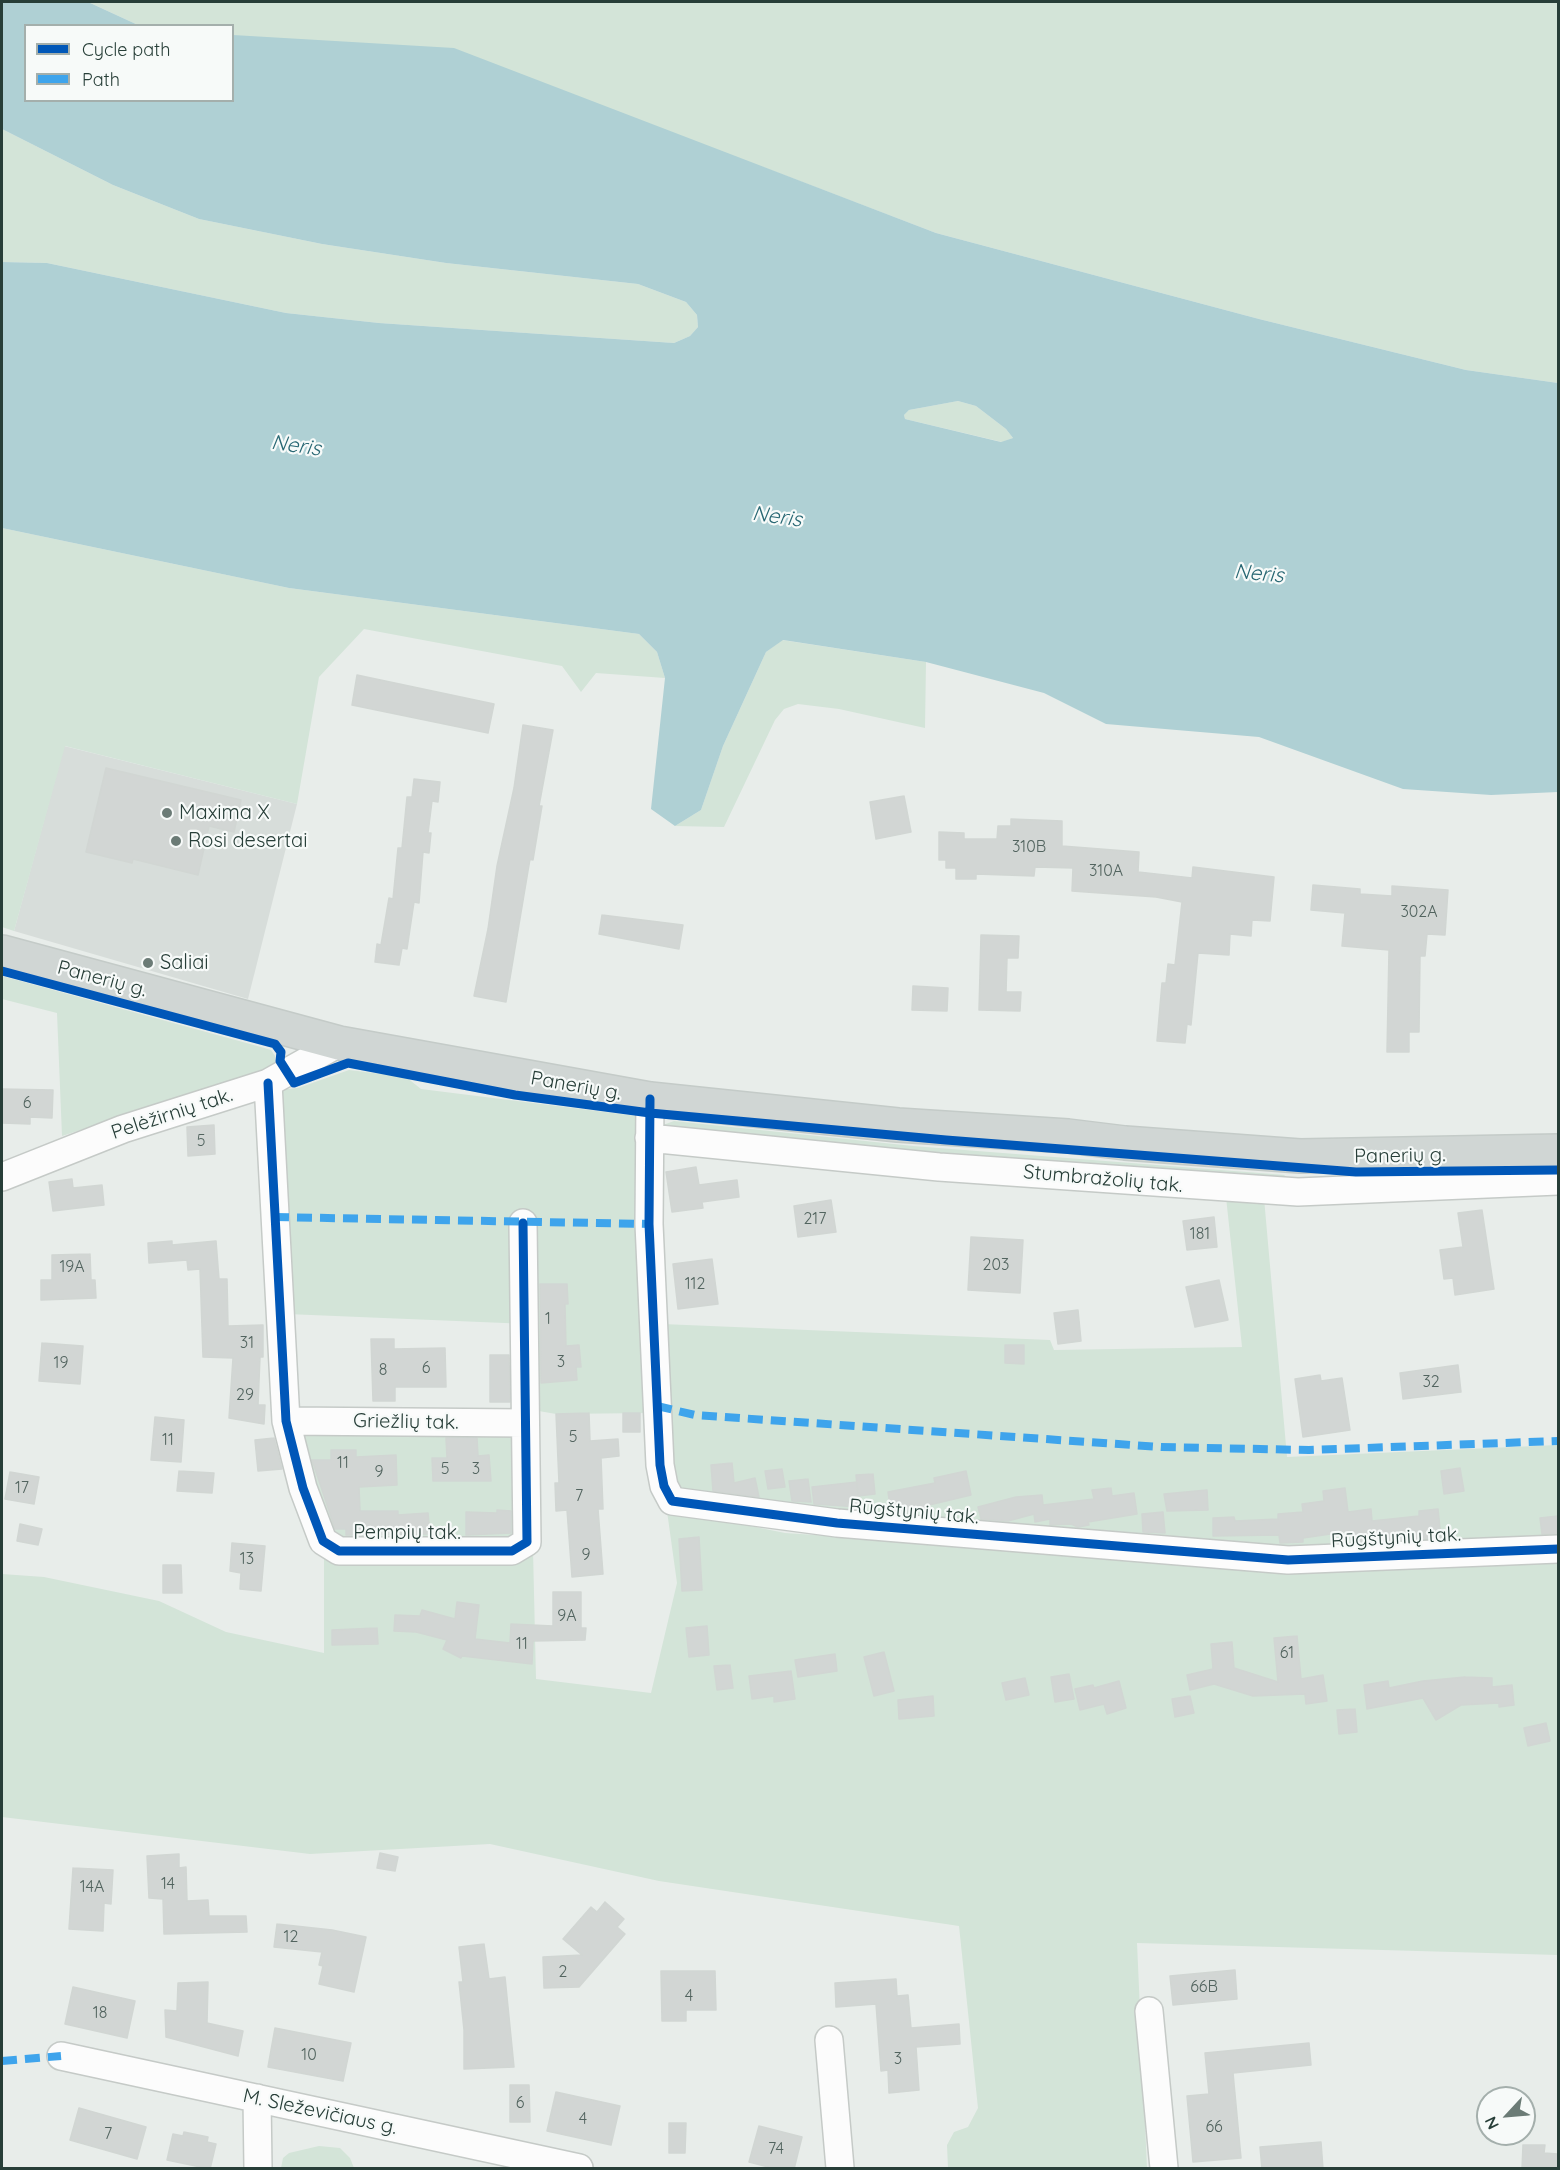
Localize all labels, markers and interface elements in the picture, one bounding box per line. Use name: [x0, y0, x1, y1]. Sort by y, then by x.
legend: [24, 24, 234, 102]
text: Cycle path: [82, 38, 170, 61]
text: Path: [82, 68, 120, 91]
water label: Neris: [270, 430, 322, 462]
water label: Neris: [751, 501, 803, 533]
water label: Neris: [1233, 559, 1285, 589]
place label: Maxima X: [179, 801, 270, 825]
marker: Maxima X: [160, 806, 174, 820]
place label: Rosi desertai: [188, 829, 307, 853]
marker: Rosi desertai: [169, 834, 183, 848]
house number: 310B: [1012, 837, 1046, 857]
house number: 310A: [1089, 861, 1123, 881]
house number: 302A: [1400, 902, 1438, 922]
place label: Saliai: [160, 951, 209, 975]
street label: Panerių g.: [55, 956, 149, 1002]
marker: Saliai: [141, 956, 155, 970]
street label: Panerių g.: [529, 1066, 623, 1106]
street label: Pelėžirnių tak.: [108, 1083, 236, 1145]
house number: 6: [23, 1093, 31, 1113]
house number: 5: [197, 1131, 205, 1151]
street label: Panerių g.: [1354, 1143, 1446, 1169]
street label: Stumbražolių tak.: [1022, 1160, 1184, 1198]
house number: 217: [804, 1209, 826, 1229]
house number: 181: [1190, 1224, 1210, 1244]
house number: 203: [983, 1255, 1009, 1275]
house number: 19A: [59, 1257, 85, 1277]
house number: 112: [685, 1274, 705, 1294]
house number: 1: [545, 1309, 551, 1329]
house number: 31: [240, 1333, 254, 1353]
house number: 3: [557, 1352, 565, 1372]
house number: 19: [54, 1353, 68, 1373]
house number: 6: [422, 1358, 430, 1378]
house number: 8: [379, 1360, 387, 1380]
house number: 32: [1422, 1372, 1440, 1392]
house number: 29: [236, 1385, 254, 1405]
street label: Griežlių tak.: [353, 1409, 459, 1435]
house number: 5: [569, 1427, 577, 1447]
house number: 11: [162, 1430, 174, 1450]
house number: 11: [337, 1453, 349, 1473]
house number: 5: [441, 1459, 449, 1479]
house number: 3: [472, 1459, 480, 1479]
house number: 9: [375, 1462, 383, 1482]
house number: 17: [15, 1478, 29, 1498]
house number: 7: [575, 1486, 583, 1506]
street label: Rūgštynių tak.: [848, 1494, 980, 1530]
street label: Pempių tak.: [353, 1521, 461, 1545]
street label: Rūgštynių tak.: [1330, 1523, 1462, 1553]
house number: 9: [582, 1545, 590, 1565]
house number: 13: [240, 1549, 254, 1569]
house number: 9A: [557, 1606, 577, 1626]
house number: 11: [516, 1634, 528, 1654]
house number: 61: [1280, 1643, 1294, 1663]
house number: 14: [161, 1874, 175, 1894]
house number: 14A: [80, 1877, 104, 1897]
house number: 12: [284, 1927, 298, 1947]
house number: 2: [559, 1962, 567, 1982]
house number: 66B: [1190, 1977, 1218, 1997]
house number: 4: [685, 1986, 693, 2006]
house number: 18: [93, 2003, 107, 2023]
house number: 10: [301, 2045, 317, 2065]
house number: 3: [894, 2049, 902, 2069]
street label: M. Sleževičiaus g.: [241, 2084, 399, 2140]
north arrow: [1476, 2086, 1536, 2146]
house number: 6: [516, 2093, 524, 2113]
house number: 4: [579, 2109, 587, 2129]
text: N: [1480, 2113, 1503, 2133]
house number: 66: [1205, 2117, 1223, 2137]
house number: 7: [104, 2124, 112, 2144]
house number: 74: [768, 2139, 784, 2159]

